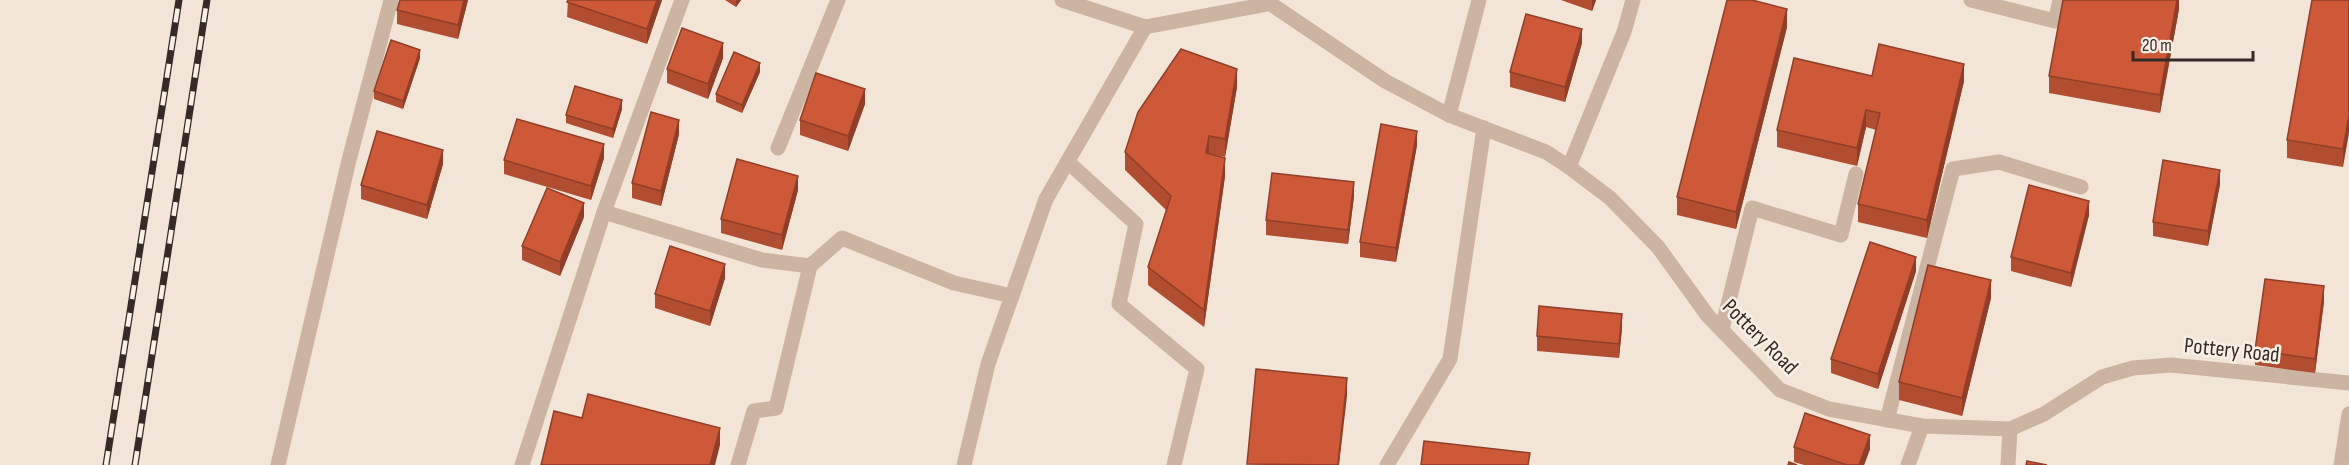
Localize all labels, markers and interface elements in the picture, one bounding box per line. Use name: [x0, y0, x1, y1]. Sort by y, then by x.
scale bar: [2133, 24, 2253, 62]
text: 20 m: [2142, 35, 2172, 56]
street label: Pottery Road: [1717, 294, 1803, 380]
street label: Pottery Road: [2183, 332, 2281, 369]

